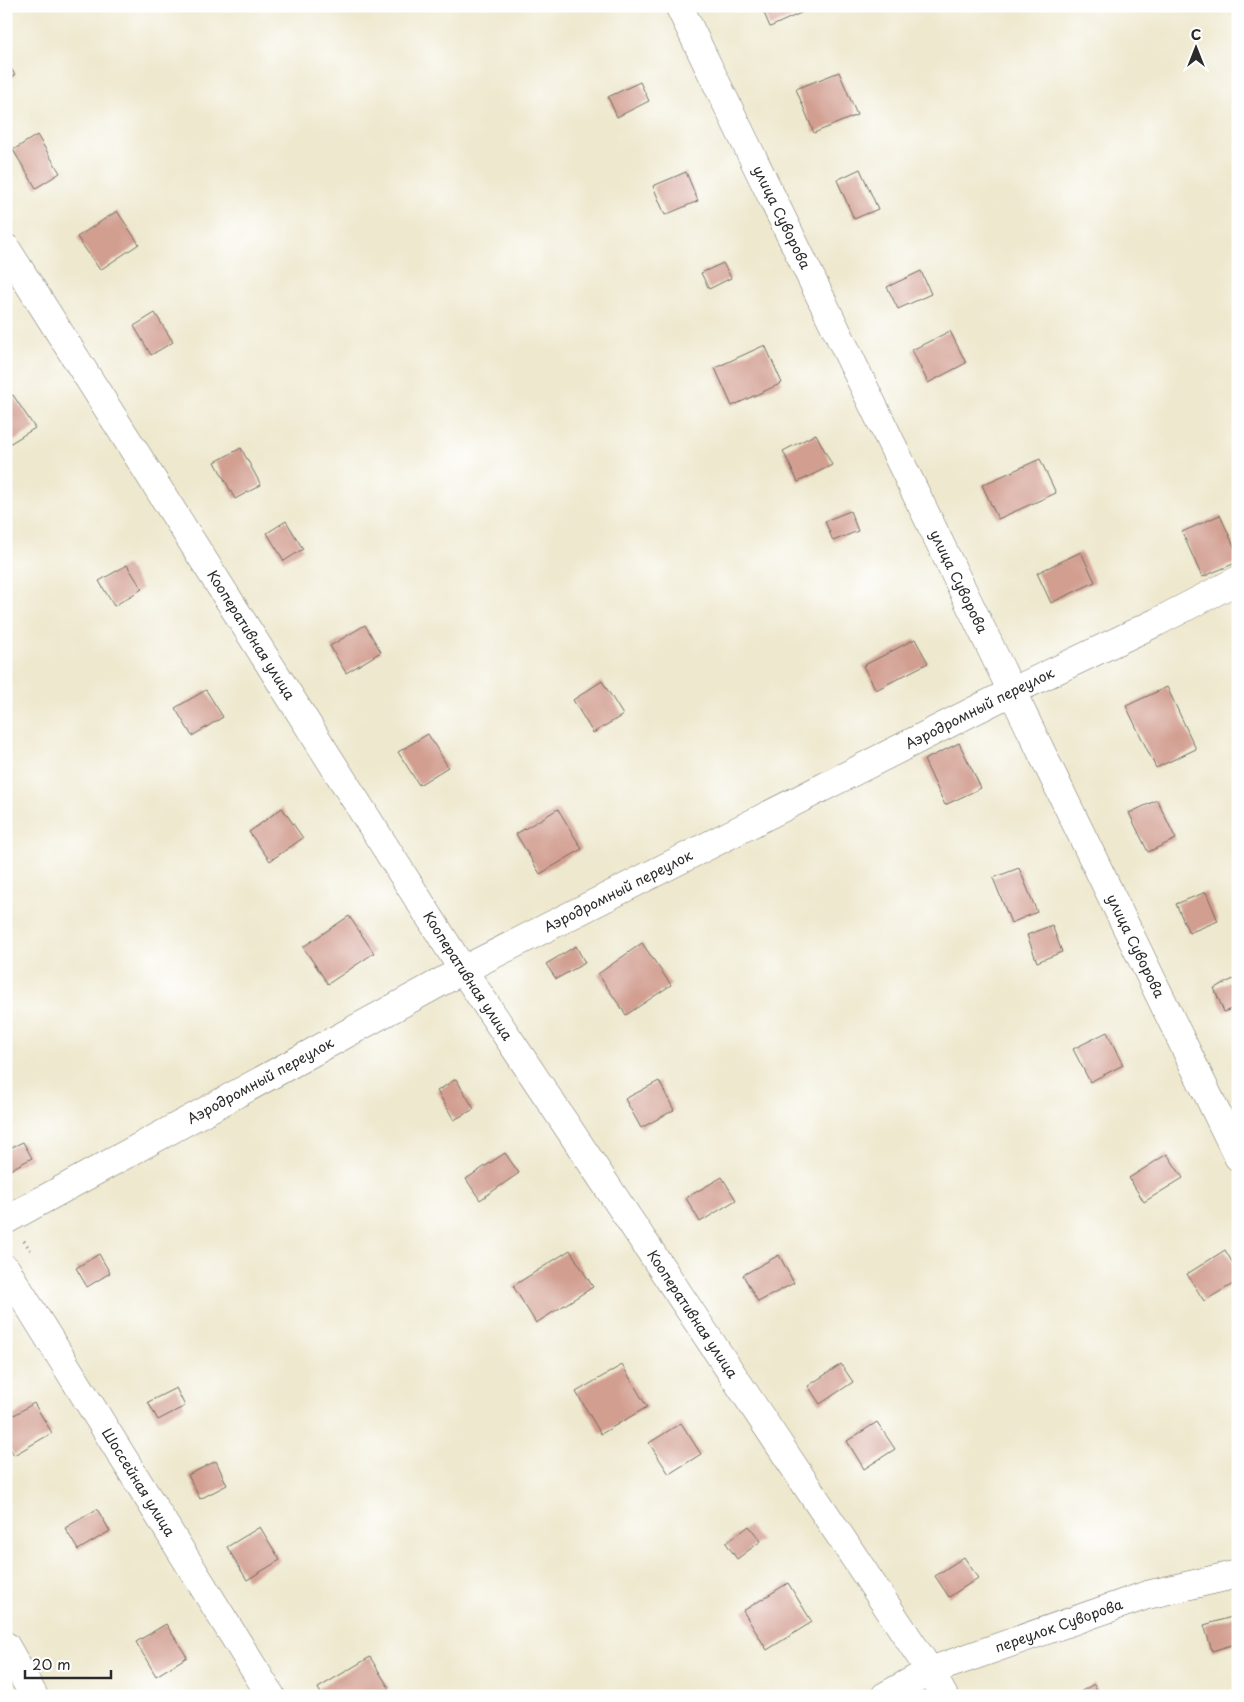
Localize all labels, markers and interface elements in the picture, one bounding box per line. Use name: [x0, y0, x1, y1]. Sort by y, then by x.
north arrow: [1172, 22, 1222, 72]
text: С: [1191, 24, 1201, 45]
street label: улица Суворова: [748, 162, 816, 273]
street label: улица Суворова: [925, 526, 993, 637]
street label: Кооперативная улица: [202, 566, 301, 704]
street label: Аэродромный переулок: [901, 662, 1058, 754]
street label: Аэродромный переулок: [540, 844, 697, 937]
street label: улица Суворова: [1102, 890, 1170, 1001]
street label: Кооперативная улица: [418, 907, 518, 1045]
street label: Аэродромный переулок: [183, 1031, 338, 1129]
street label: Кооперативная улица: [642, 1246, 743, 1382]
street label: Шоссейная улица: [97, 1424, 181, 1540]
street label: переулок Суворова: [992, 1593, 1126, 1657]
scale bar: [25, 1647, 111, 1679]
text: 20 m: [32, 1652, 71, 1675]

